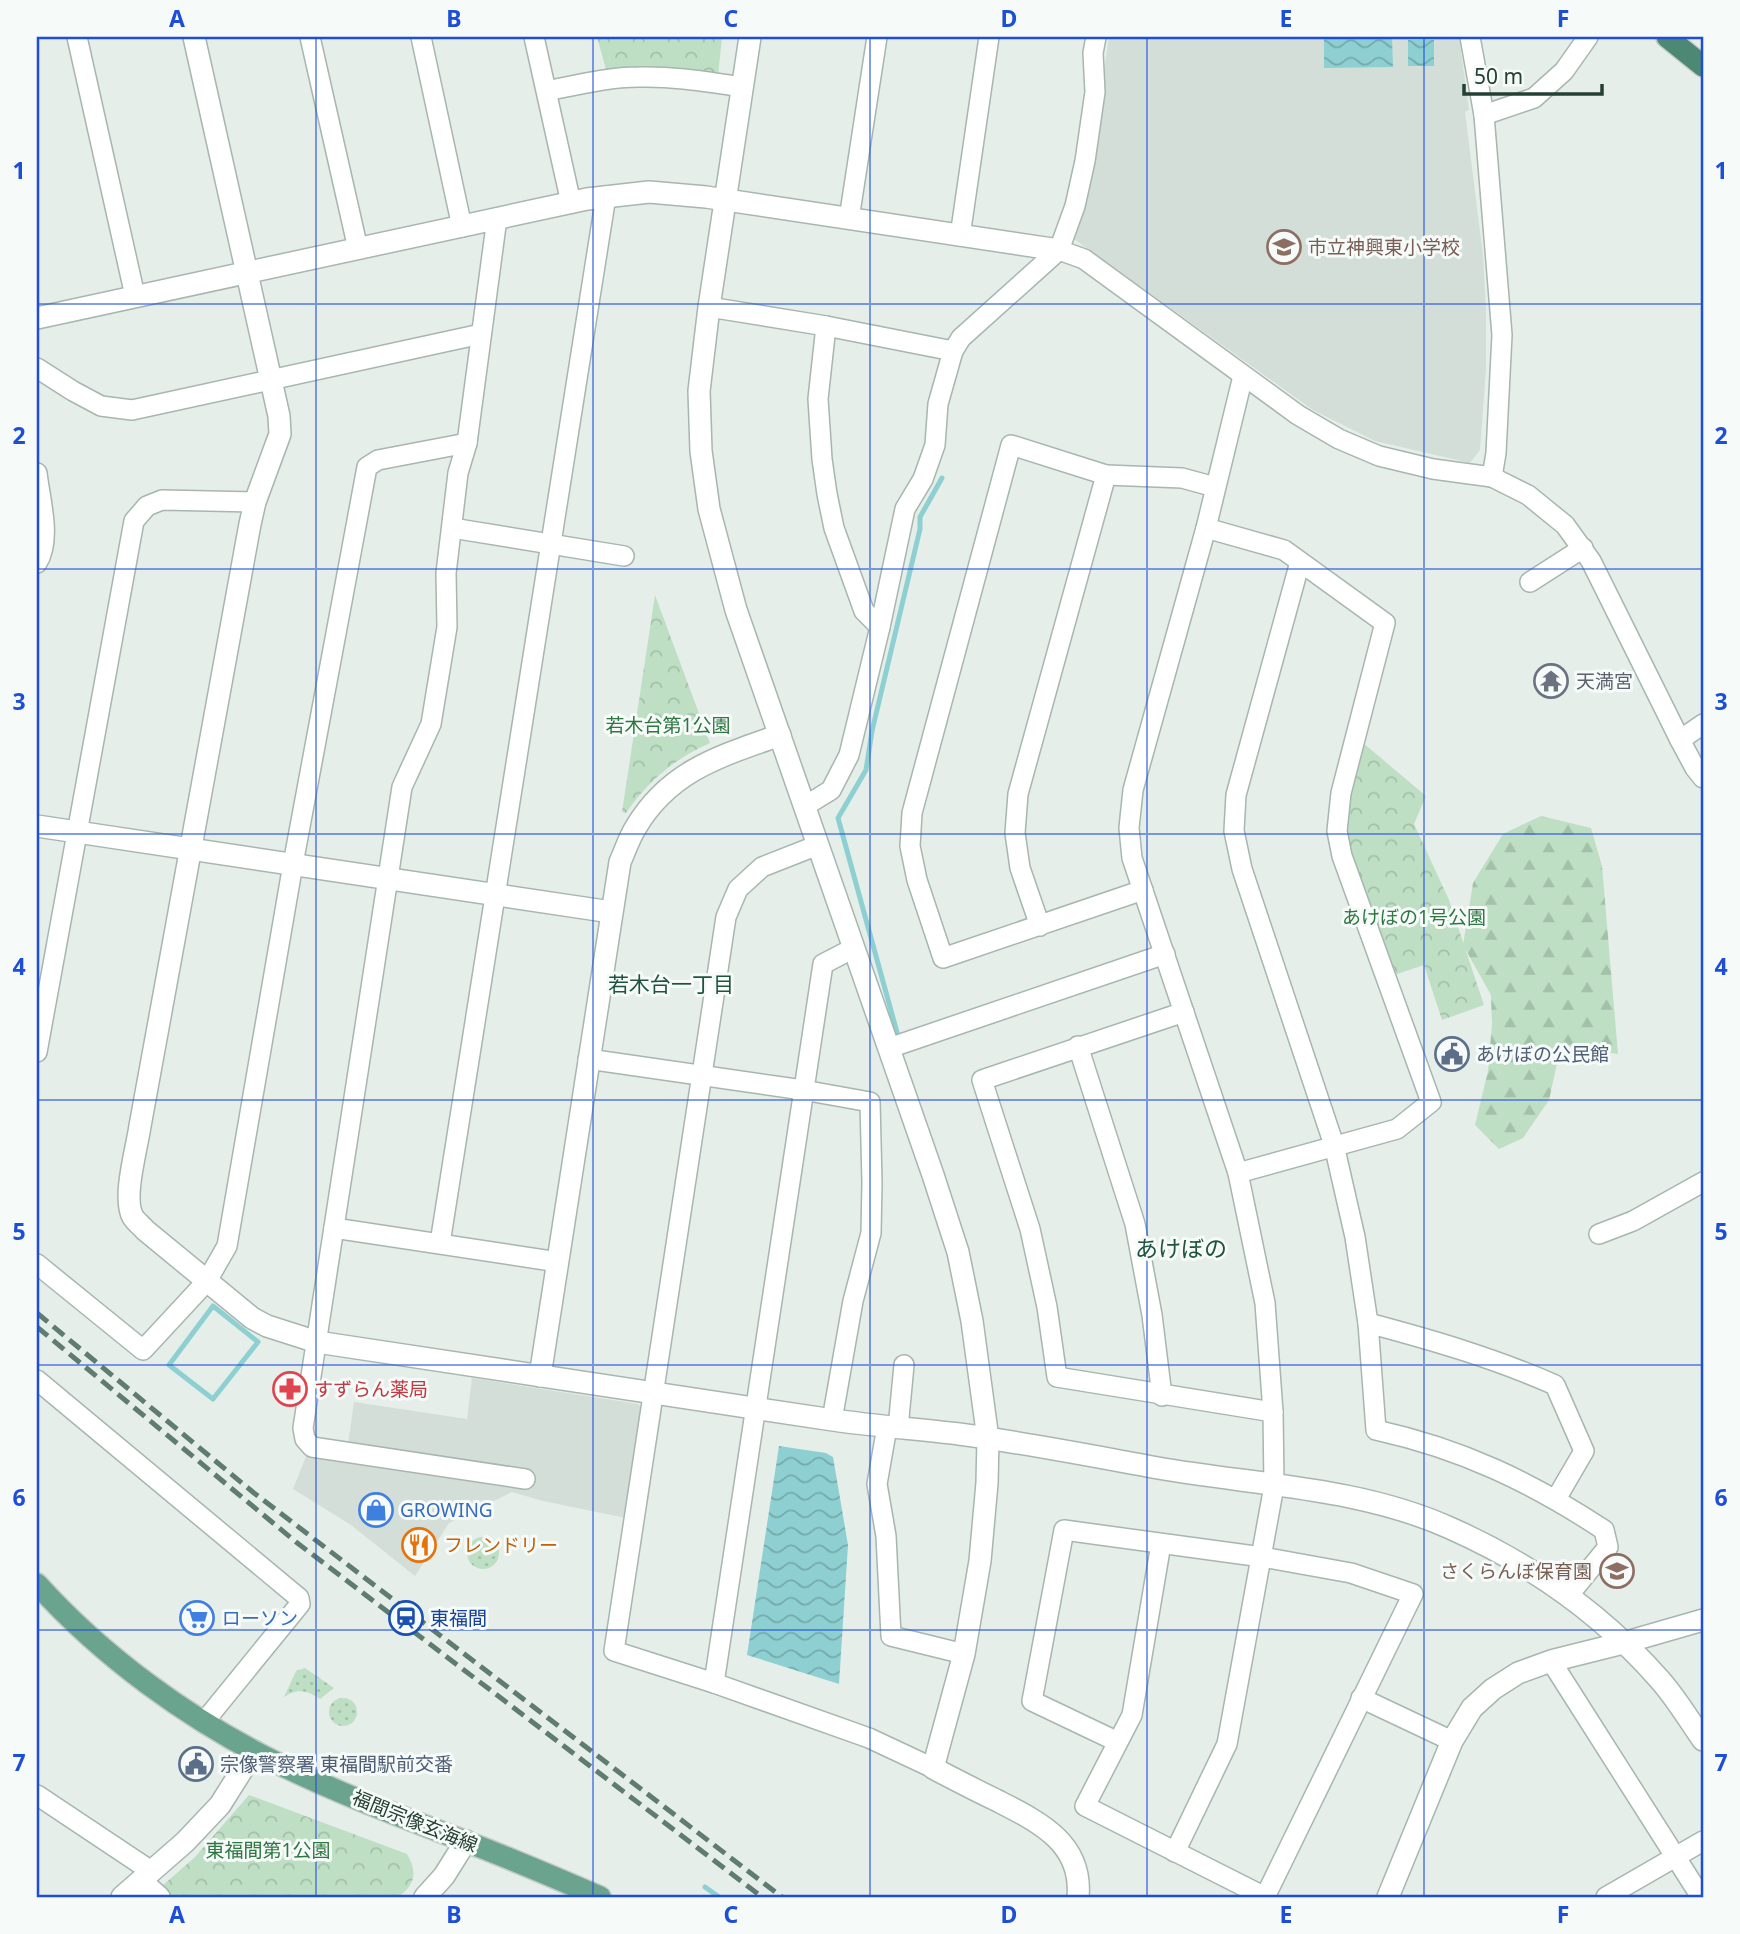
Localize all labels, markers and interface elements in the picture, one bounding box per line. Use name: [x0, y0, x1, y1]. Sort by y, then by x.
text: A: [169, 2, 185, 34]
text: B: [446, 2, 462, 34]
text: C: [724, 2, 739, 34]
text: D: [1001, 2, 1017, 34]
text: E: [1280, 2, 1292, 34]
text: F: [1557, 2, 1569, 34]
scale bar: [1464, 52, 1602, 96]
text: 50 m: [1474, 62, 1523, 90]
text: 1: [12, 154, 26, 186]
text: 1: [1714, 154, 1728, 186]
school or university icon: 市立神興東小学校: [1265, 228, 1303, 266]
place label: 市立神興東小学校: [1308, 234, 1460, 260]
text: 2: [12, 419, 26, 451]
text: 2: [1714, 419, 1728, 451]
temple icon: 天満宮: [1532, 662, 1570, 700]
place label: 天満宮: [1576, 668, 1633, 694]
text: 3: [12, 685, 26, 717]
text: 3: [1714, 685, 1728, 717]
park label: 若木台第1公園: [606, 712, 730, 738]
park label: あけぼの1号公園: [1342, 904, 1486, 930]
text: 4: [12, 950, 26, 982]
text: 4: [1714, 950, 1728, 982]
district label: 若木台一丁目: [608, 970, 734, 998]
public building icon: あけぼの公民館: [1433, 1035, 1471, 1073]
place label: あけぼの公民館: [1476, 1041, 1609, 1067]
text: 5: [12, 1215, 26, 1247]
text: 5: [1714, 1215, 1728, 1247]
district label: あけぼの: [1135, 1232, 1227, 1264]
pharmacy icon: すずらん薬局: [271, 1370, 309, 1408]
place label: すずらん薬局: [314, 1376, 428, 1402]
text: 6: [12, 1481, 26, 1513]
text: 6: [1714, 1481, 1728, 1513]
shop icon: GROWING: [357, 1491, 395, 1529]
place label: GROWING: [400, 1497, 493, 1523]
restaurant icon: フレンドリー: [400, 1526, 438, 1564]
place label: フレンドリー: [444, 1532, 558, 1558]
school or university icon: さくらんぼ保育園: [1598, 1552, 1636, 1590]
place label: さくらんぼ保育園: [1440, 1558, 1592, 1584]
supermarket icon: ローソン: [178, 1599, 216, 1637]
station icon: 東福間: [387, 1599, 425, 1637]
place label: ローソン: [222, 1605, 298, 1631]
place label: 東福間: [430, 1605, 487, 1631]
public building icon: 宗像警察署 東福間駅前交番: [177, 1745, 215, 1783]
text: 7: [12, 1746, 26, 1778]
text: 7: [1714, 1746, 1728, 1778]
place label: 宗像警察署 東福間駅前交番: [220, 1751, 453, 1777]
street label: 福間宗像玄海線: [348, 1784, 482, 1858]
park label: 東福間第1公園: [206, 1837, 330, 1863]
text: A: [169, 1898, 185, 1930]
text: B: [446, 1898, 462, 1930]
text: C: [724, 1898, 739, 1930]
text: D: [1001, 1898, 1017, 1930]
text: E: [1280, 1898, 1292, 1930]
text: F: [1557, 1898, 1569, 1930]

